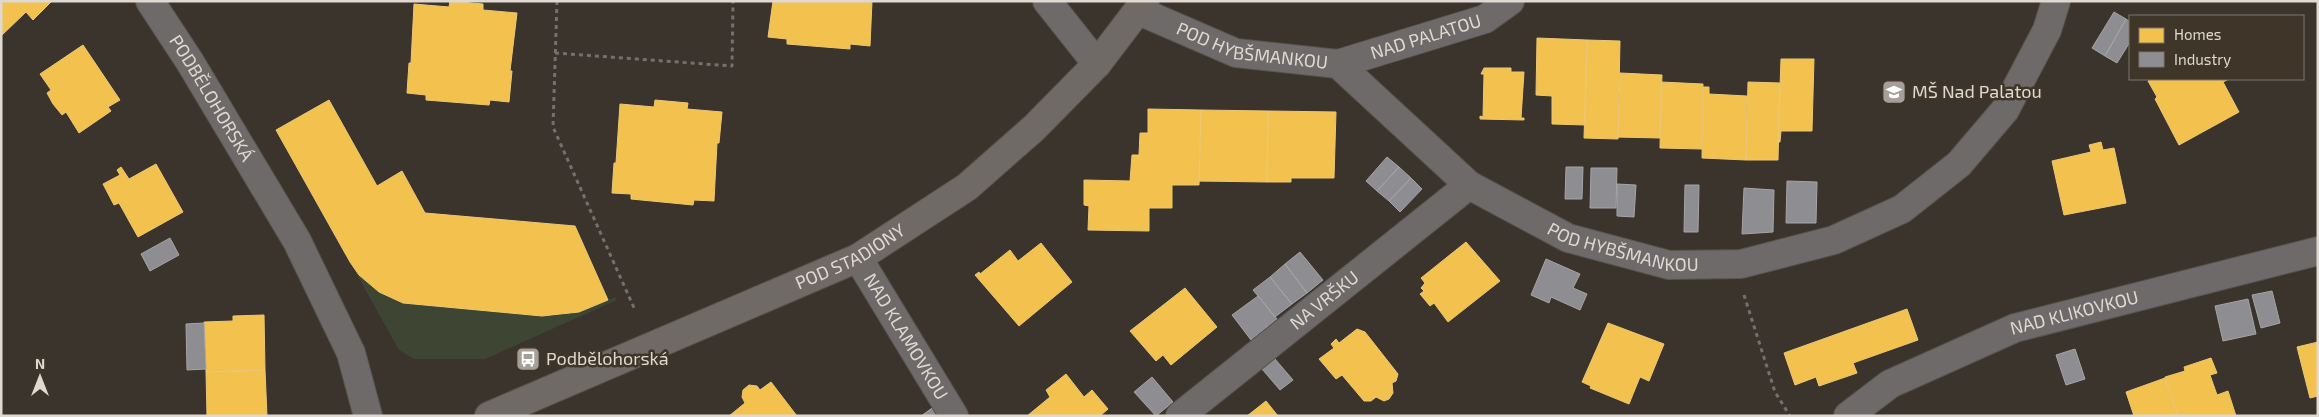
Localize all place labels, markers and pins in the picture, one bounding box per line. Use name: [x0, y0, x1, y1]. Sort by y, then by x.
school or university icon: MŠ Nad Palatou: [1881, 79, 1907, 105]
place label: MŠ Nad Palatou: [1912, 80, 2042, 102]
bus stop icon: Podbělohorská: [515, 346, 541, 372]
place label: Podbělohorská: [546, 347, 669, 369]

